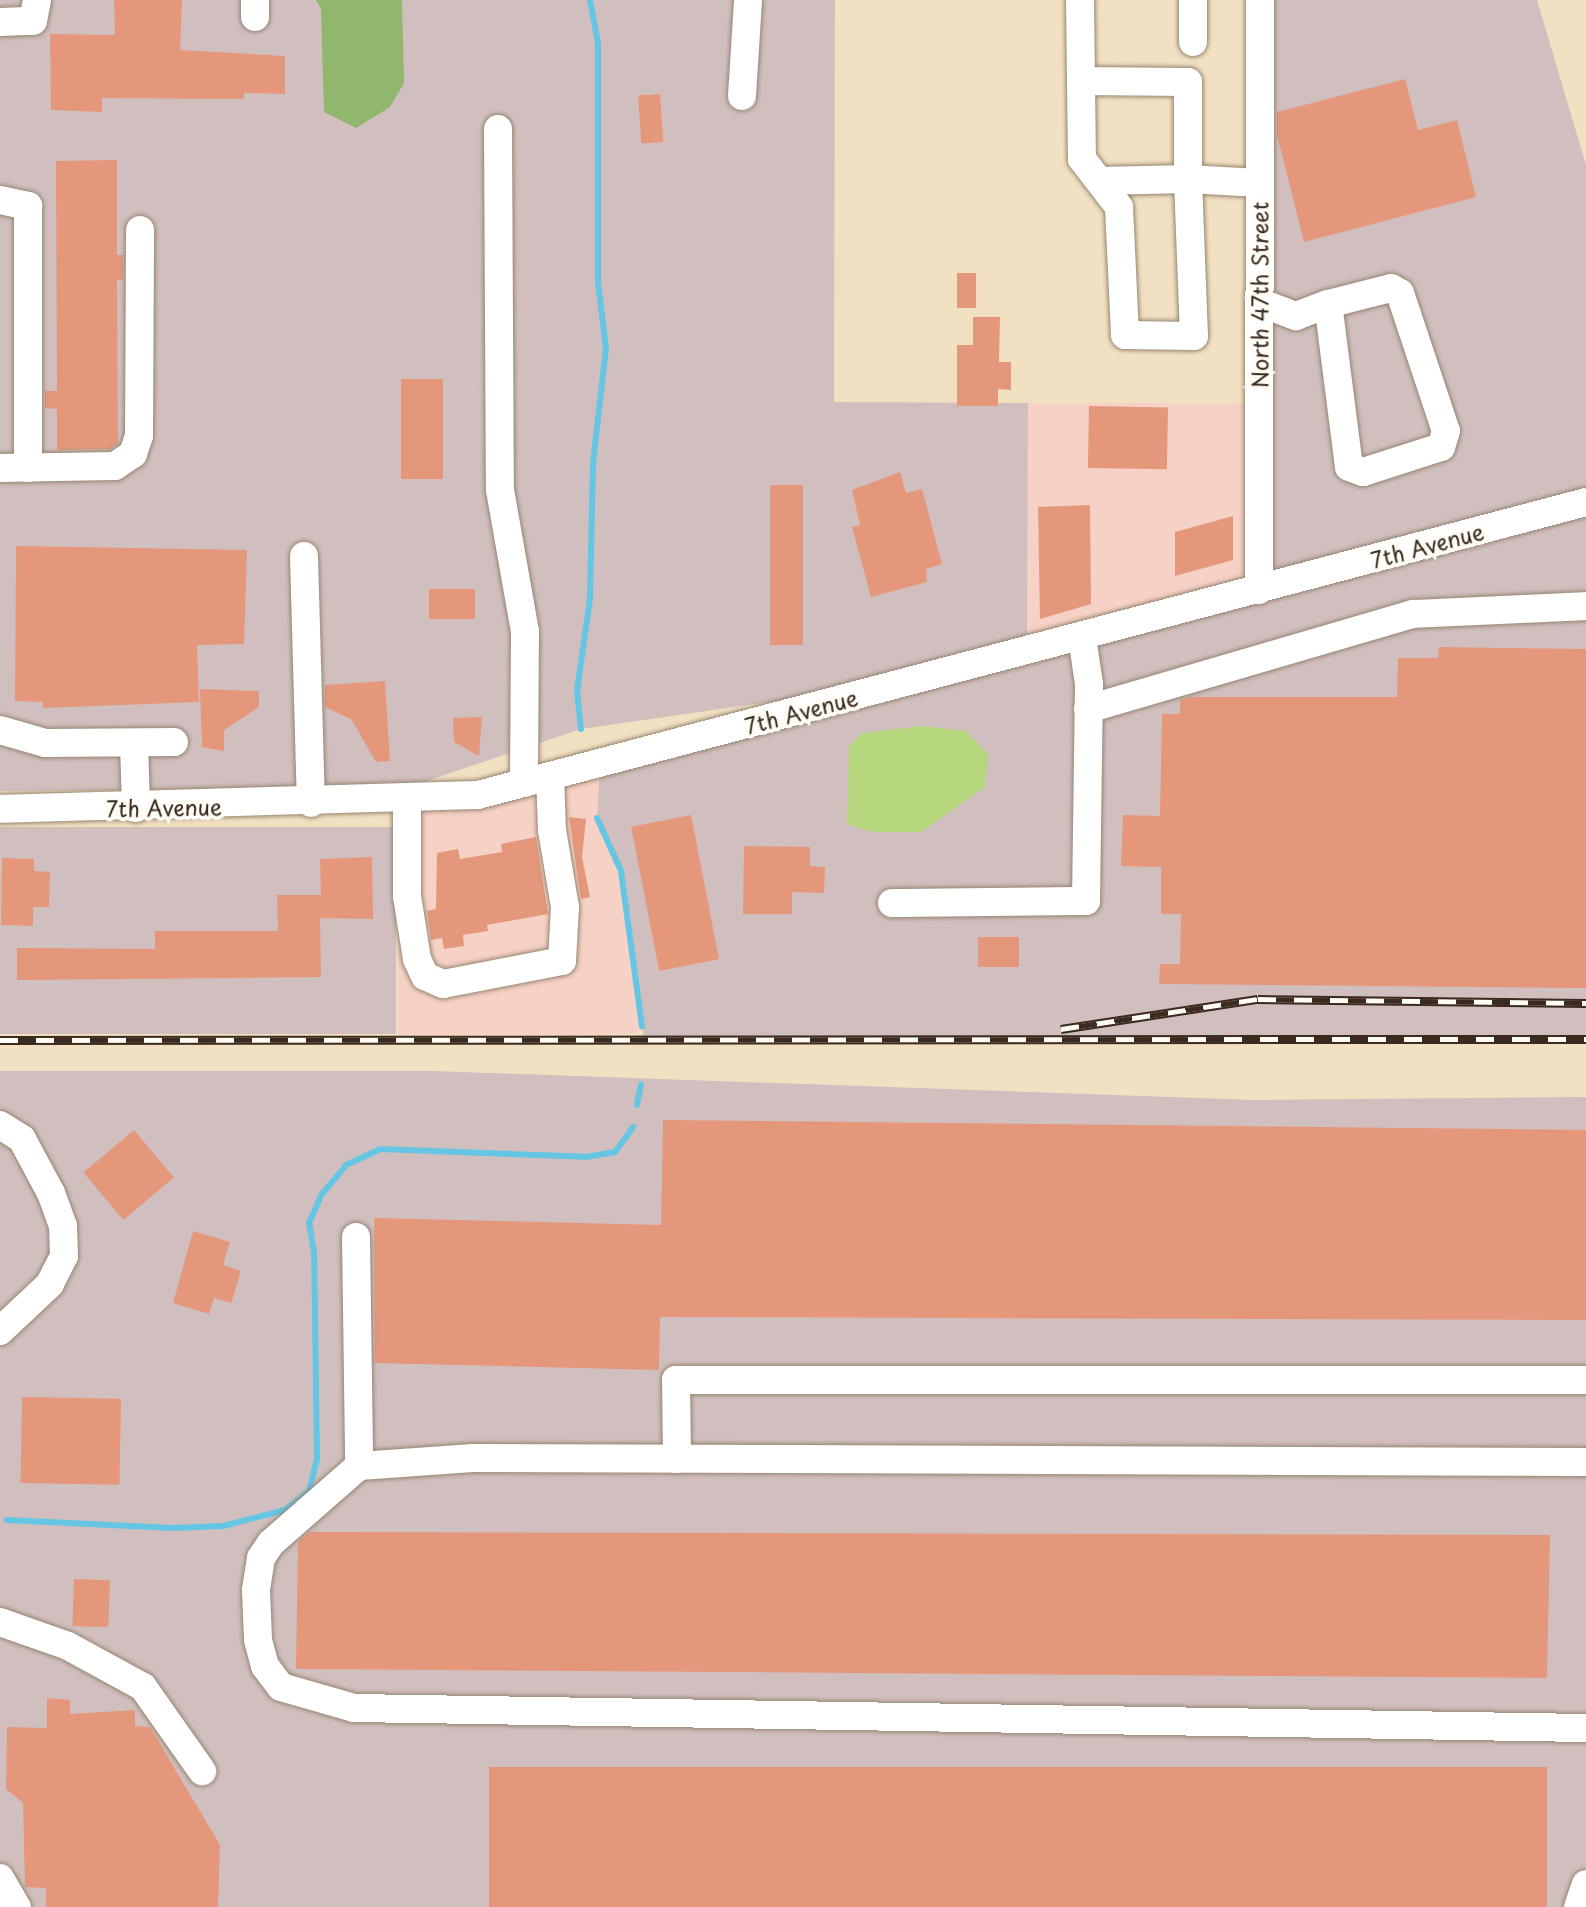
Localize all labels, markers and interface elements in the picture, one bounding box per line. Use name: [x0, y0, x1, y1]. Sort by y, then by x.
street label: North 47th Street: [1246, 200, 1272, 390]
street label: 7th Avenue: [1367, 517, 1487, 573]
street label: 7th Avenue: [741, 683, 861, 739]
street label: 7th Avenue: [106, 793, 222, 821]

